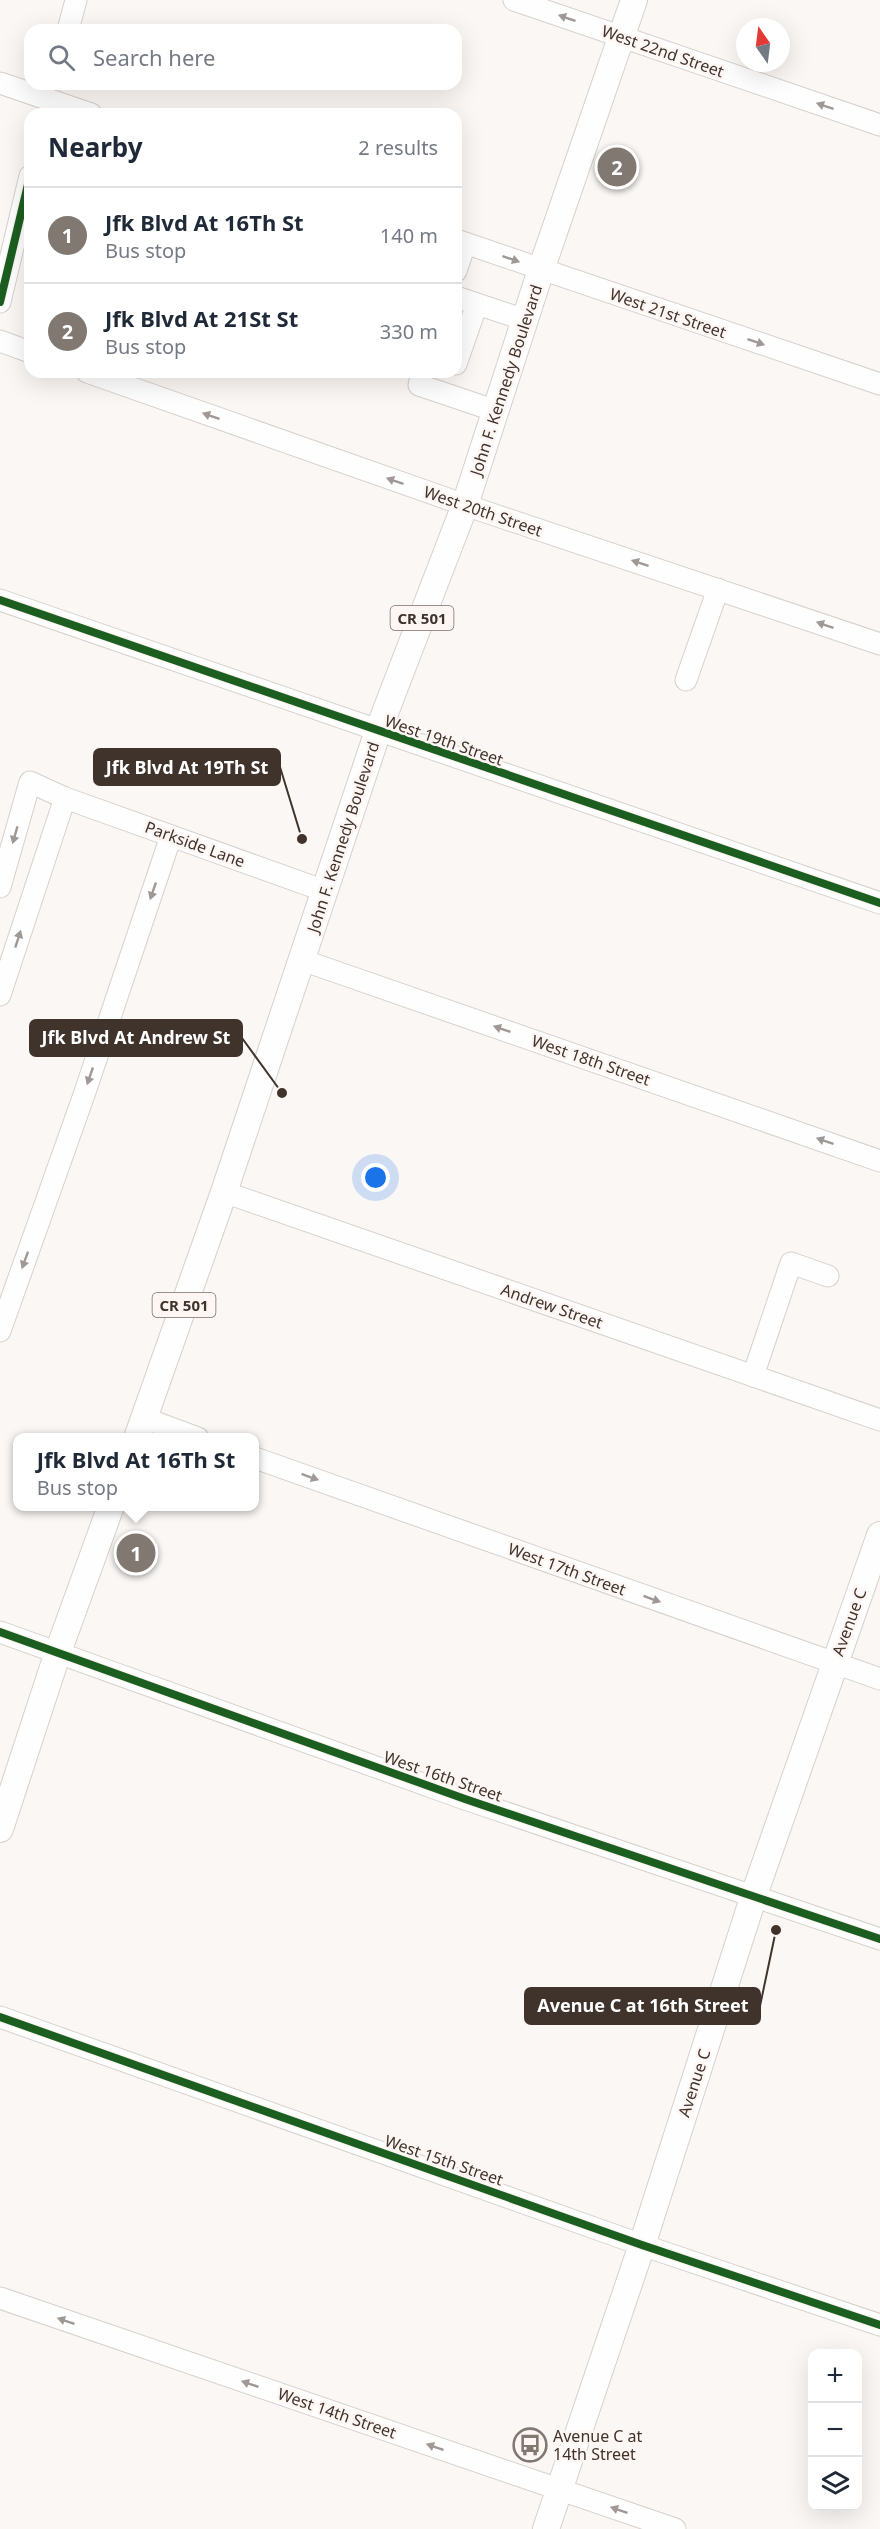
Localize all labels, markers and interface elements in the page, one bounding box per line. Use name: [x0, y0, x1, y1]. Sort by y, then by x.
one-way arrow: [558, 13, 576, 23]
north arrow: [736, 18, 790, 72]
street label: West 22nd Street: [599, 20, 727, 82]
search box: [24, 24, 462, 90]
icon: search: [45, 41, 78, 74]
text: Search here: [93, 42, 215, 72]
one-way arrow: [816, 100, 834, 110]
text: Nearby: [48, 129, 143, 165]
text: 2 results: [358, 134, 438, 161]
pin: 2: [598, 144, 636, 190]
text: Jfk Blvd At 16Th St: [105, 207, 304, 237]
text: 1: [62, 222, 73, 249]
text: 140 m: [380, 222, 438, 249]
text: Bus stop: [105, 237, 186, 264]
one-way arrow: [502, 255, 520, 265]
street label: John F. Kennedy Boulevard: [464, 282, 547, 480]
street label: West 21st Street: [607, 283, 729, 343]
text: Jfk Blvd At 21St St: [105, 303, 298, 333]
text: 2: [62, 318, 73, 345]
text: 330 m: [380, 318, 438, 345]
text: Bus stop: [105, 333, 186, 360]
one-way arrow: [747, 338, 765, 347]
one-way arrow: [202, 410, 220, 420]
one-way arrow: [386, 475, 404, 485]
street label: West 20th Street: [421, 480, 545, 542]
one-way arrow: [631, 558, 649, 567]
road number: CR 501: [390, 606, 454, 630]
one-way arrow: [816, 620, 834, 630]
street label: West 19th Street: [382, 709, 506, 771]
street label: John F. Kennedy Boulevard: [301, 739, 384, 937]
callout: Jfk Blvd At 19Th St: [94, 749, 280, 785]
text: Jfk Blvd At 19Th St: [104, 755, 268, 779]
street label: Parkside Lane: [142, 816, 248, 872]
one-way arrow: [10, 826, 19, 844]
one-way arrow: [147, 882, 157, 900]
one-way arrow: [14, 930, 24, 948]
callout: Jfk Blvd At Andrew St: [30, 1020, 242, 1056]
one-way arrow: [493, 1024, 511, 1034]
text: Jfk Blvd At Andrew St: [40, 1025, 231, 1049]
street label: West 18th Street: [529, 1029, 653, 1091]
one-way arrow: [85, 1067, 95, 1085]
one-way arrow: [816, 1136, 834, 1146]
your location: [361, 1163, 390, 1192]
one-way arrow: [20, 1251, 30, 1269]
street label: Andrew Street: [498, 1278, 606, 1334]
road number: CR 501: [152, 1293, 216, 1317]
popup: [13, 1433, 259, 1511]
text: Jfk Blvd At 16Th St: [37, 1444, 235, 1474]
one-way arrow: [301, 1473, 319, 1483]
text: Bus stop: [37, 1474, 118, 1501]
pin: 1: [116, 1530, 156, 1576]
street label: West 17th Street: [505, 1537, 629, 1601]
street label: Avenue C: [827, 1585, 871, 1659]
one-way arrow: [643, 1594, 661, 1604]
street label: West 16th Street: [381, 1745, 505, 1807]
callout: Avenue C at 16th Street: [525, 1988, 760, 2024]
text: Avenue C at 16th Street: [537, 1993, 749, 2017]
street label: Avenue C: [673, 2046, 715, 2120]
street label: West 15th Street: [382, 2129, 506, 2191]
one-way arrow: [57, 2315, 75, 2325]
map controls: [808, 2349, 862, 2511]
button: +: [808, 2349, 862, 2403]
one-way arrow: [241, 2378, 259, 2388]
street label: West 14th Street: [275, 2382, 399, 2444]
button: −: [808, 2403, 862, 2457]
place label: Avenue C at 14th Street: [553, 2425, 643, 2465]
bus stop icon: Avenue C at 14th Street: [512, 2427, 548, 2463]
one-way arrow: [426, 2441, 444, 2451]
button: layers: [808, 2457, 862, 2511]
one-way arrow: [610, 2504, 628, 2514]

